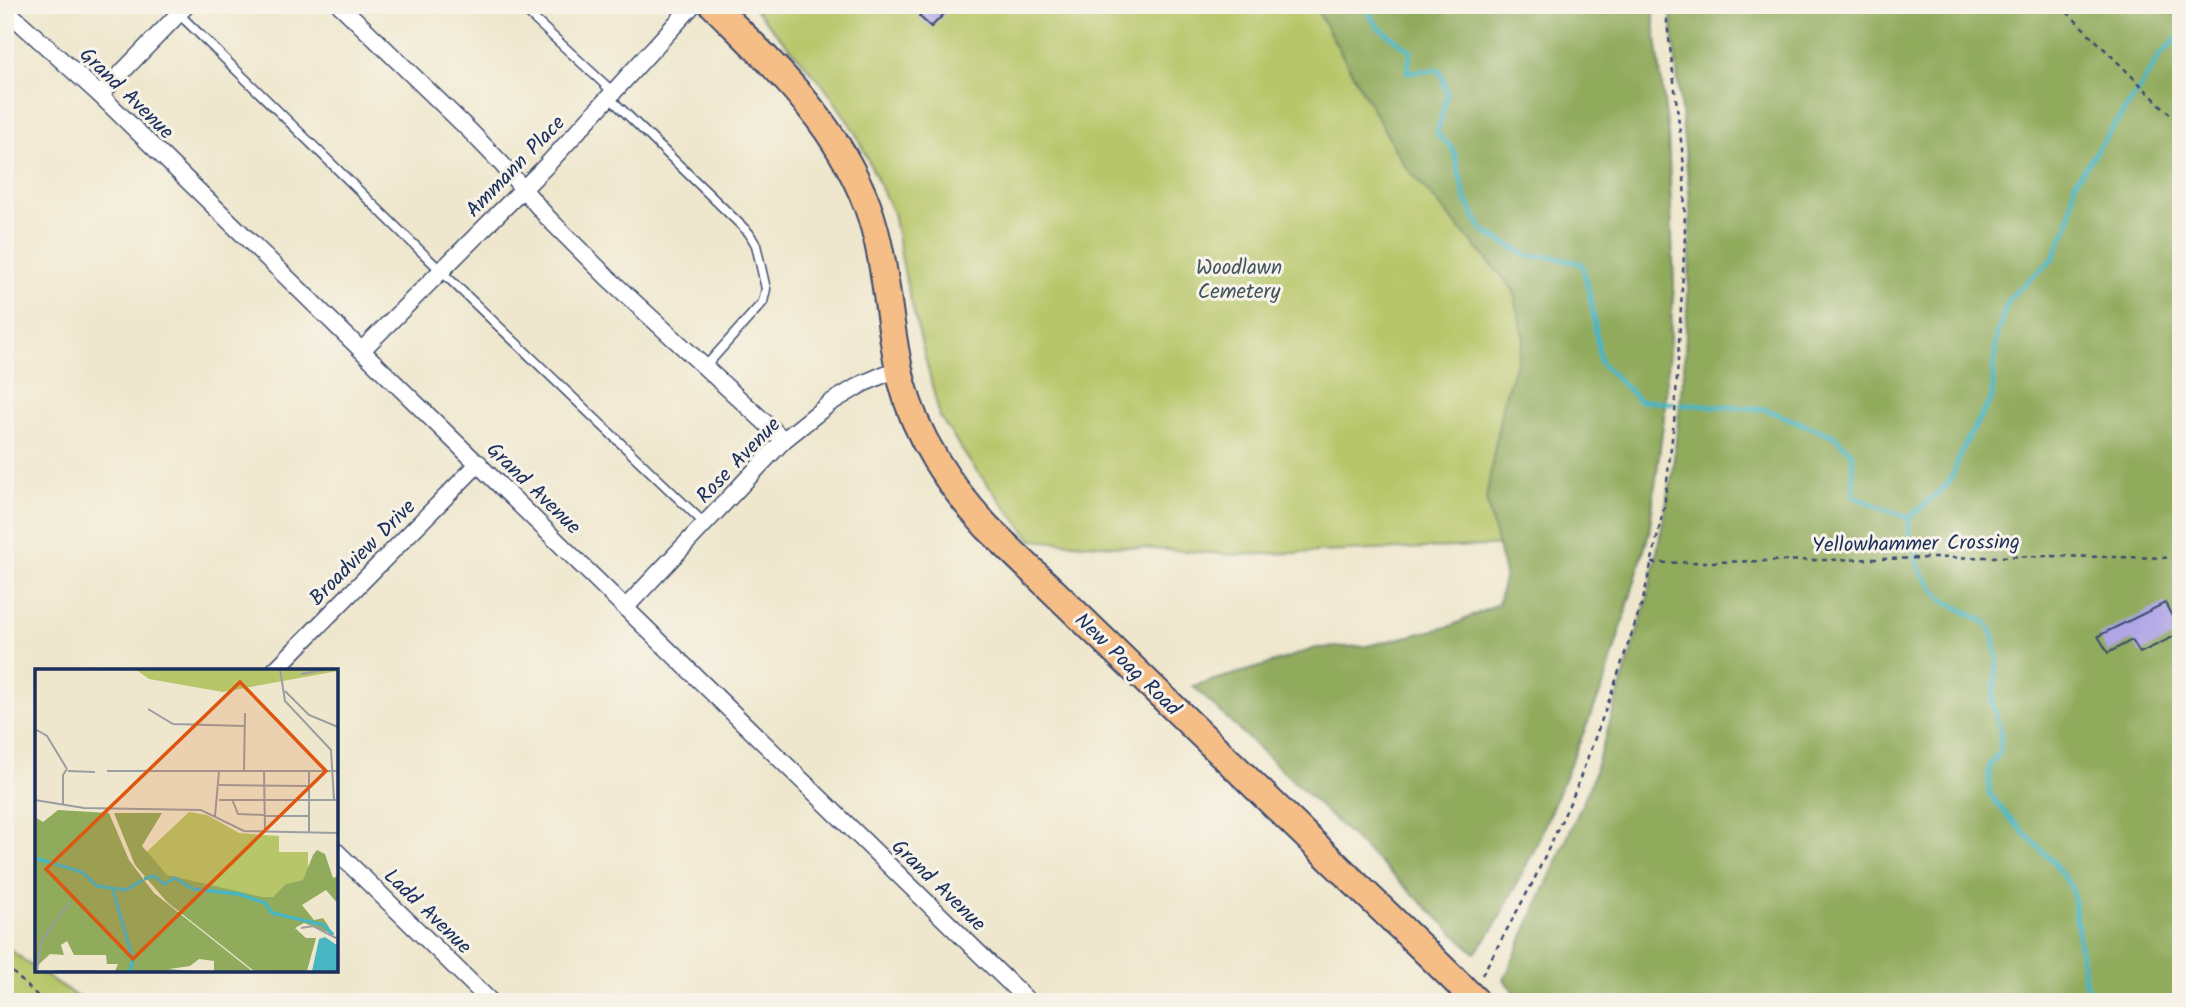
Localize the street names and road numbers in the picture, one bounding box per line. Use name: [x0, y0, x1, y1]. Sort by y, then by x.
street label: Grand Avenue: [71, 40, 182, 149]
street label: Ammann Place: [458, 108, 574, 226]
street label: Rose Avenue: [689, 409, 790, 512]
street label: Grand Avenue: [478, 435, 589, 544]
street label: Broadview Drive: [302, 492, 425, 614]
street label: Yellowhammer Crossing: [1812, 526, 2020, 563]
street label: New Poag Road: [1066, 605, 1188, 725]
street label: Grand Avenue: [883, 832, 994, 941]
street label: Ladd Avenue: [375, 861, 479, 963]

